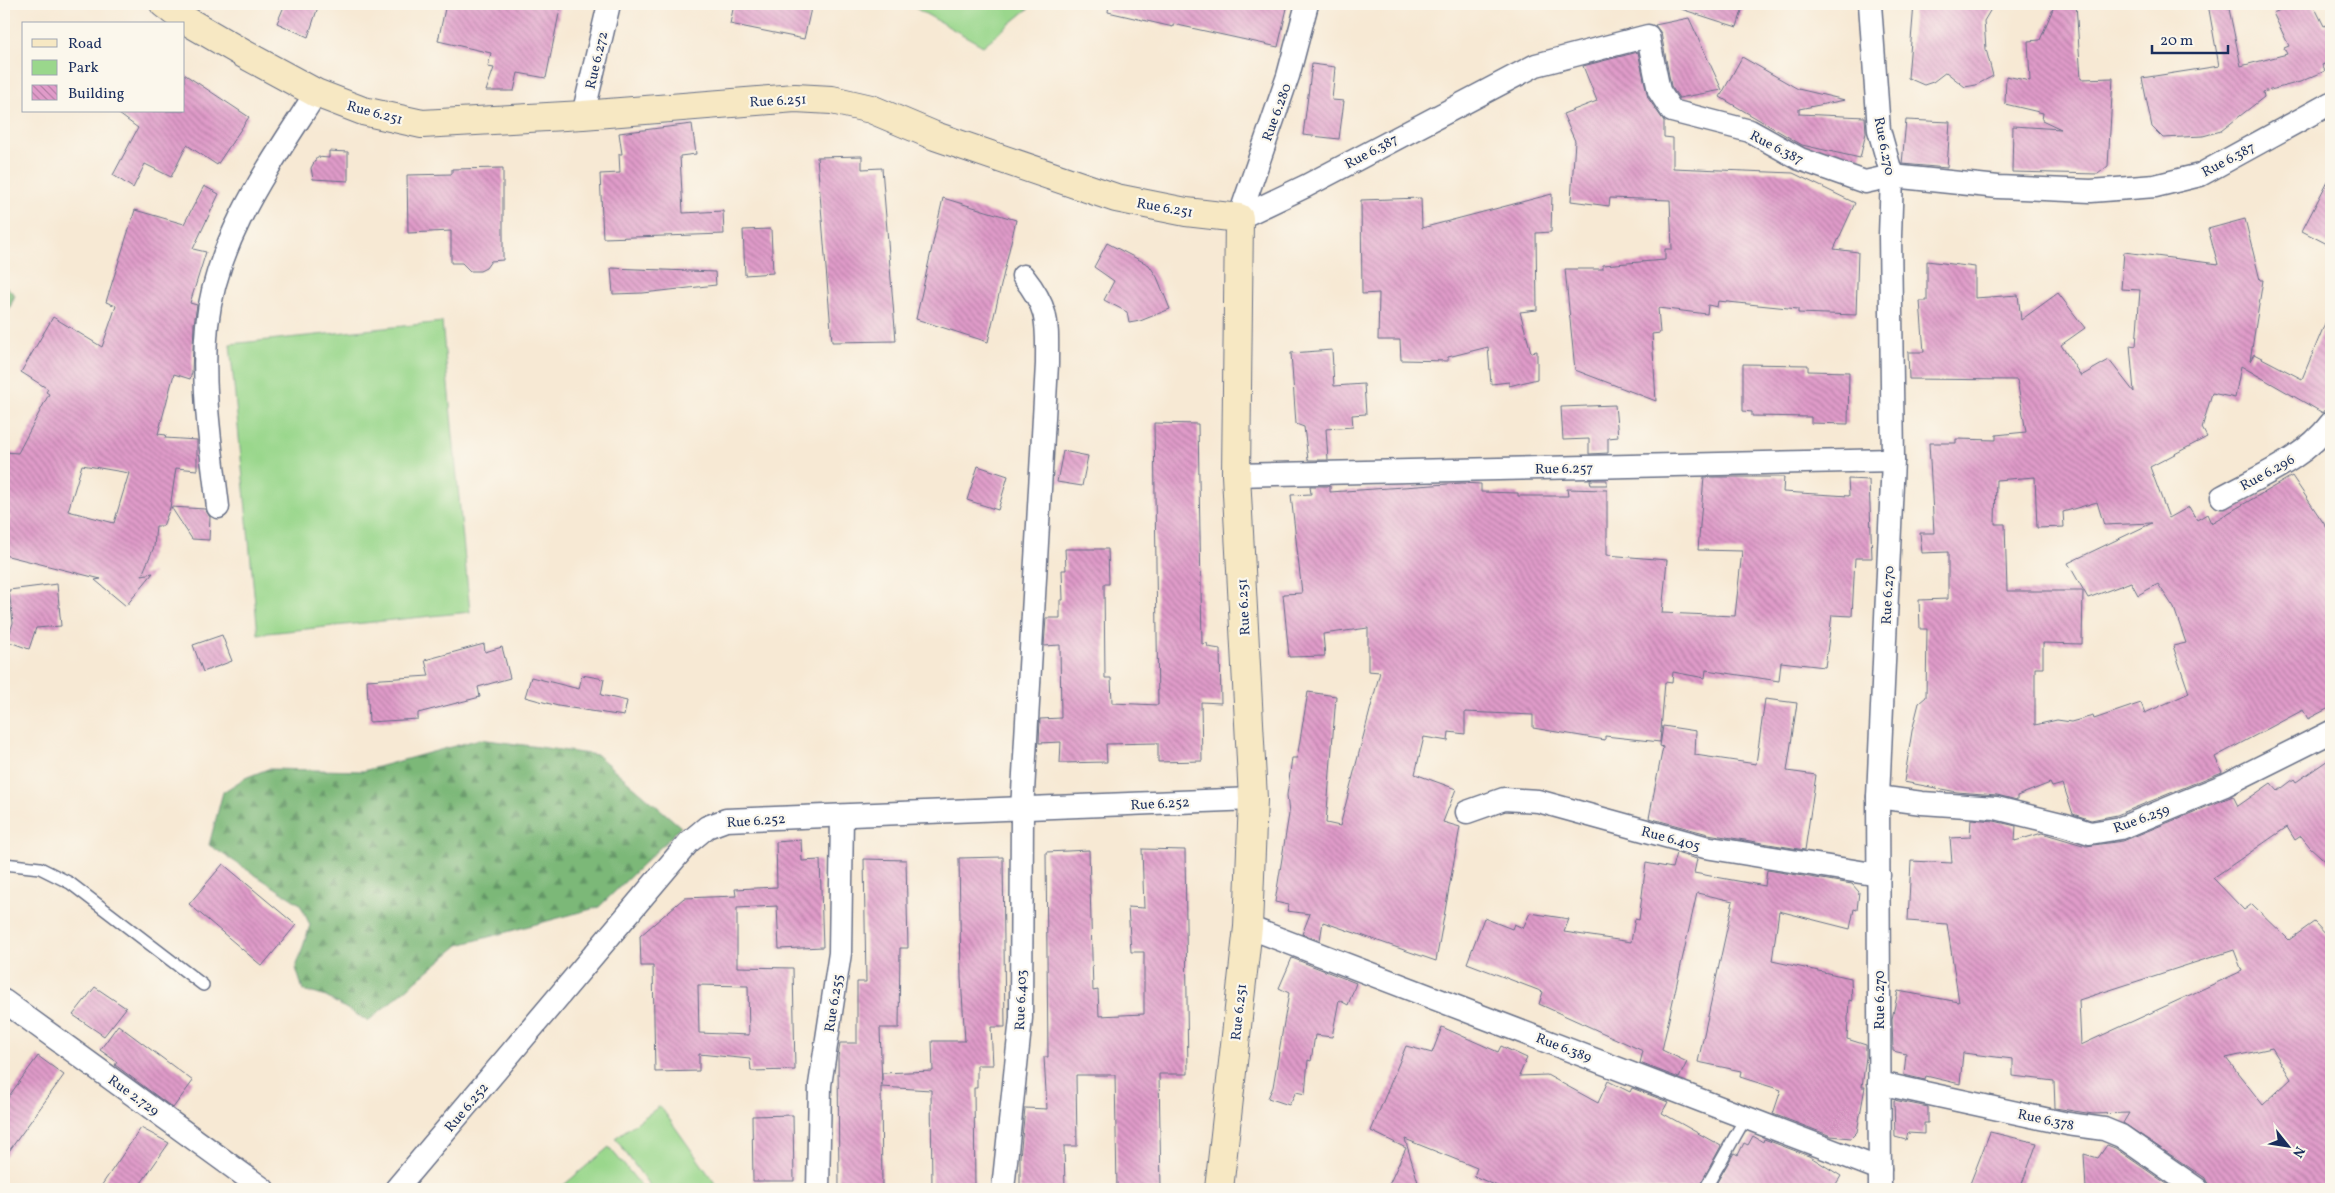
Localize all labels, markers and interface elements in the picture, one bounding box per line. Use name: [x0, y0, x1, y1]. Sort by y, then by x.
legend: [22, 22, 185, 112]
scale bar: [2152, 22, 2229, 54]
street label: Rue 6.272: [582, 30, 613, 91]
text: 20 m: [2160, 31, 2193, 52]
text: Road: [68, 34, 102, 55]
text: Park: [68, 58, 99, 79]
street label: Rue 6.280: [1258, 81, 1297, 144]
text: Building: [68, 84, 125, 105]
street label: Rue 6.251: [749, 91, 807, 112]
street label: Rue 6.251: [345, 97, 405, 130]
street label: Rue 6.270: [1869, 115, 1898, 177]
street label: Rue 6.387: [1746, 127, 1807, 170]
street label: Rue 6.387: [1342, 130, 1402, 174]
street label: Rue 6.387: [2199, 138, 2259, 182]
street label: Rue 6.251: [1135, 194, 1194, 223]
street label: Rue 6.296: [2237, 451, 2298, 496]
street label: Rue 6.257: [1535, 459, 1594, 480]
street label: Rue 6.270: [1877, 565, 1900, 625]
street label: Rue 6.251: [1234, 578, 1255, 636]
street label: Rue 6.252: [1130, 793, 1190, 816]
street label: Rue 6.259: [2111, 800, 2172, 838]
street label: Rue 6.252: [726, 810, 786, 833]
street label: Rue 6.405: [1639, 822, 1702, 856]
street label: Rue 6.403: [1011, 969, 1032, 1031]
street label: Rue 6.270: [1871, 970, 1890, 1030]
street label: Rue 6.255: [821, 973, 848, 1034]
street label: Rue 6.251: [1227, 983, 1252, 1041]
street label: Rue 6.389: [1533, 1029, 1594, 1068]
street label: Rue 2.729: [104, 1071, 162, 1121]
street label: Rue 6.252: [441, 1079, 493, 1137]
street label: Rue 6.378: [2016, 1105, 2076, 1136]
north arrow: [2262, 1120, 2312, 1170]
text: N: [2287, 1143, 2309, 1161]

